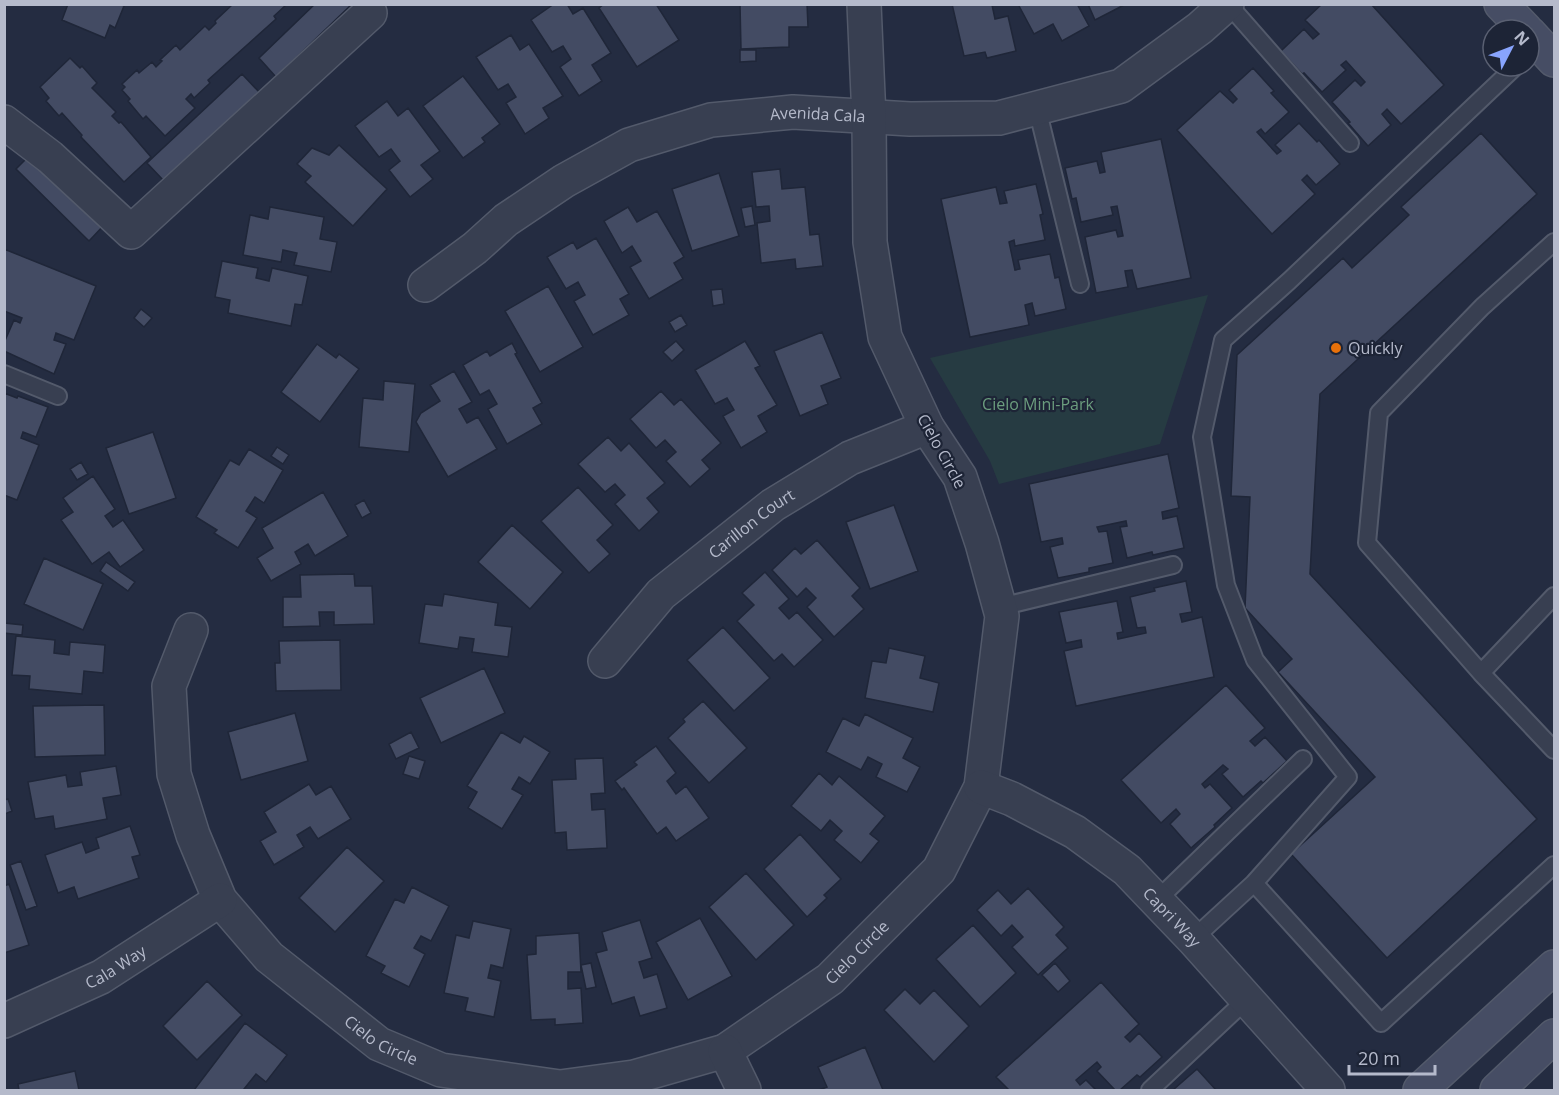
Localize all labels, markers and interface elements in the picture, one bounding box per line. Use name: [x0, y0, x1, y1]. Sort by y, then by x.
north arrow: [1481, 18, 1541, 78]
text: N: [1510, 26, 1535, 50]
street label: Avenida Cala: [769, 101, 866, 127]
place label: Quickly: [1348, 337, 1403, 359]
marker: Quickly: [1329, 341, 1343, 355]
park label: Cielo Mini-Park: [982, 393, 1095, 415]
street label: Cielo Circle: [912, 410, 972, 492]
street label: Carillon Court: [704, 483, 799, 563]
street label: Capri Way: [1138, 882, 1207, 953]
street label: Cielo Circle: [820, 915, 894, 989]
street label: Cala Way: [82, 939, 151, 994]
street label: Cielo Circle: [340, 1010, 421, 1070]
scale bar: [1349, 1038, 1434, 1076]
text: 20 m: [1358, 1046, 1400, 1070]

